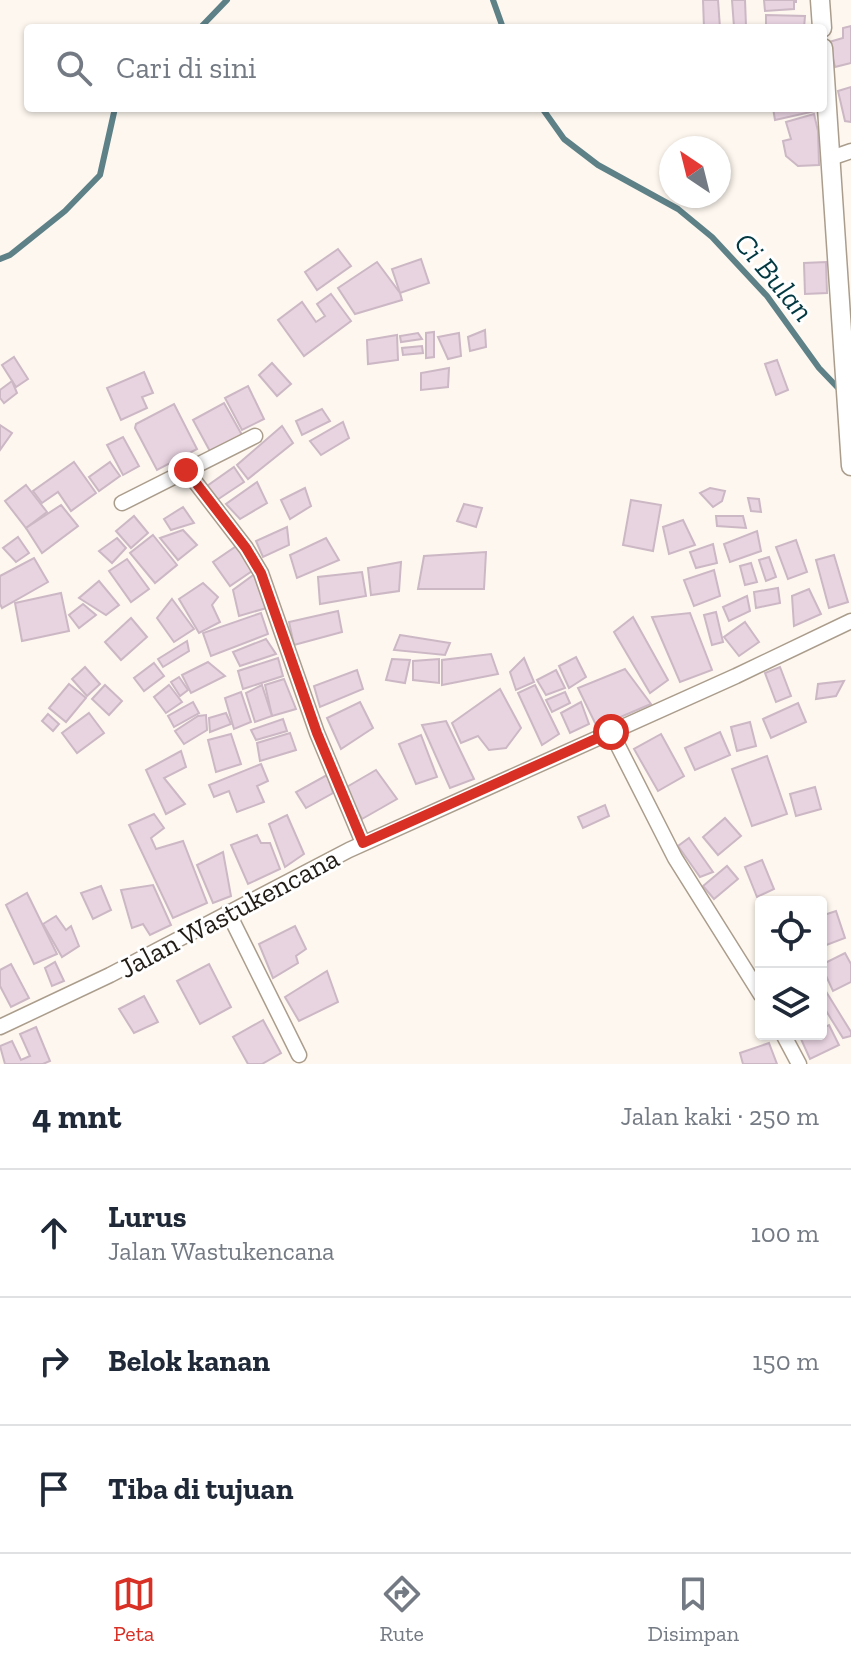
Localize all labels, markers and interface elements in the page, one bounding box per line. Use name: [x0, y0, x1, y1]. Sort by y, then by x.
search box: [24, 24, 827, 112]
icon: search: [52, 46, 96, 90]
text: Cari di sini: [116, 50, 257, 86]
north arrow: [659, 136, 731, 208]
water label: Ci Bulan: [727, 225, 821, 329]
route end: [168, 452, 204, 488]
route start: [593, 714, 629, 750]
street label: Jalan Wastukencana: [113, 841, 345, 985]
map controls: [755, 896, 827, 1040]
button: locate: [755, 896, 827, 968]
button: layers: [755, 968, 827, 1040]
text: 4 mnt: [32, 1096, 121, 1137]
text: Jalan kaki · 250 m: [621, 1100, 819, 1132]
text: Lurus: [108, 1199, 187, 1235]
icon: ahead: [32, 1211, 76, 1255]
text: 100 m: [751, 1217, 819, 1249]
text: Jalan Wastukencana: [108, 1235, 335, 1267]
icon: right: [32, 1339, 76, 1383]
text: Belok kanan: [108, 1343, 270, 1379]
text: 150 m: [752, 1345, 819, 1377]
icon: arrive: [32, 1467, 76, 1511]
text: Tiba di tujuan: [108, 1471, 293, 1507]
tab: Peta: [112, 1572, 156, 1647]
tab: Rute: [379, 1572, 424, 1647]
tab: Disimpan: [647, 1572, 739, 1647]

